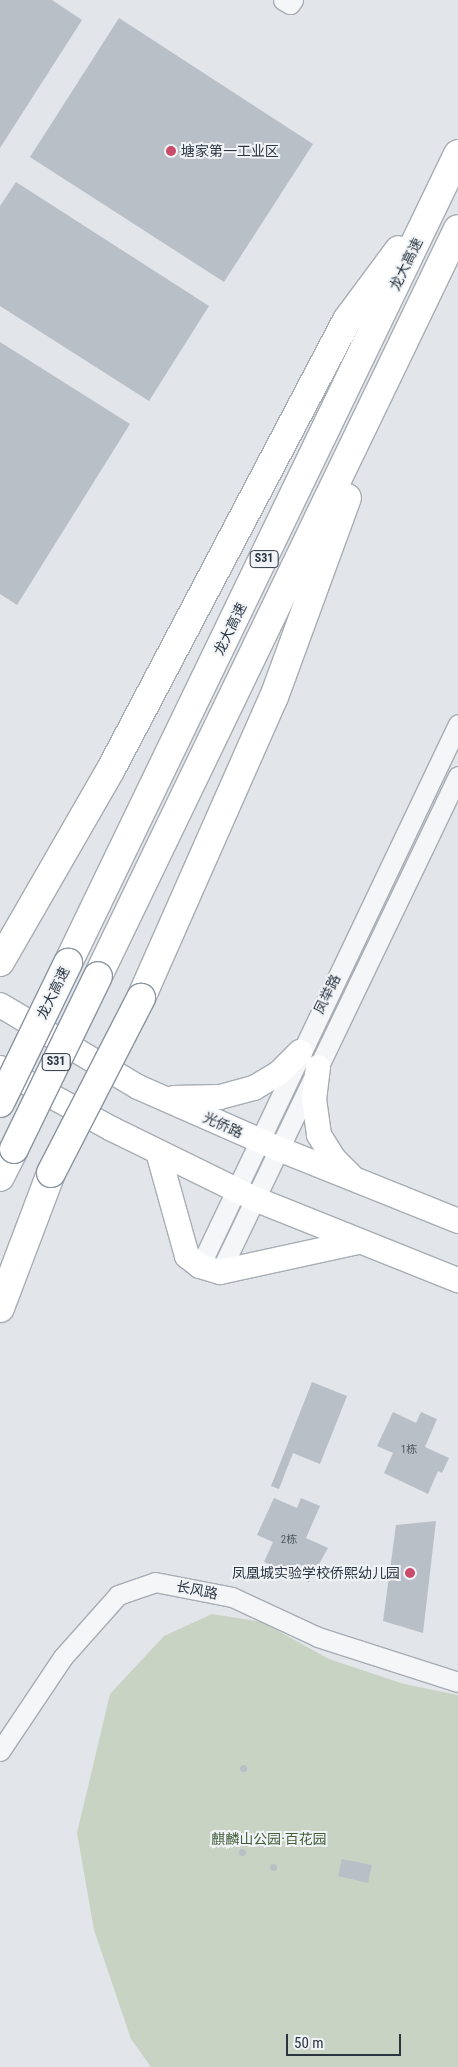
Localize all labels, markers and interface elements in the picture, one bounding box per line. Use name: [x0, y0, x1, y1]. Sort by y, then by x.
place label: 塘家第一工业区: [181, 143, 279, 159]
marker: 塘家第一工业区: [165, 145, 177, 157]
street label: 龙大高速: [386, 235, 426, 293]
road number: S31: [249, 550, 279, 568]
street label: 龙大高速: [210, 600, 250, 658]
street label: 龙大高速: [33, 964, 73, 1022]
street label: 凤举路: [310, 971, 344, 1017]
road number: S31: [41, 1052, 71, 1072]
street label: 光侨路: [200, 1109, 246, 1141]
house number: 1栋: [401, 1443, 417, 1457]
house number: 2栋: [281, 1533, 297, 1547]
place label: 凤凰城实验学校侨熙幼儿园: [232, 1565, 400, 1581]
marker: 凤凰城实验学校侨熙幼儿园: [404, 1567, 416, 1579]
street label: 长风路: [175, 1578, 219, 1602]
park label: 麒麟山公园·百花园: [211, 1831, 327, 1847]
scale bar: [288, 2024, 403, 2056]
text: 50 m: [294, 2034, 324, 2052]

